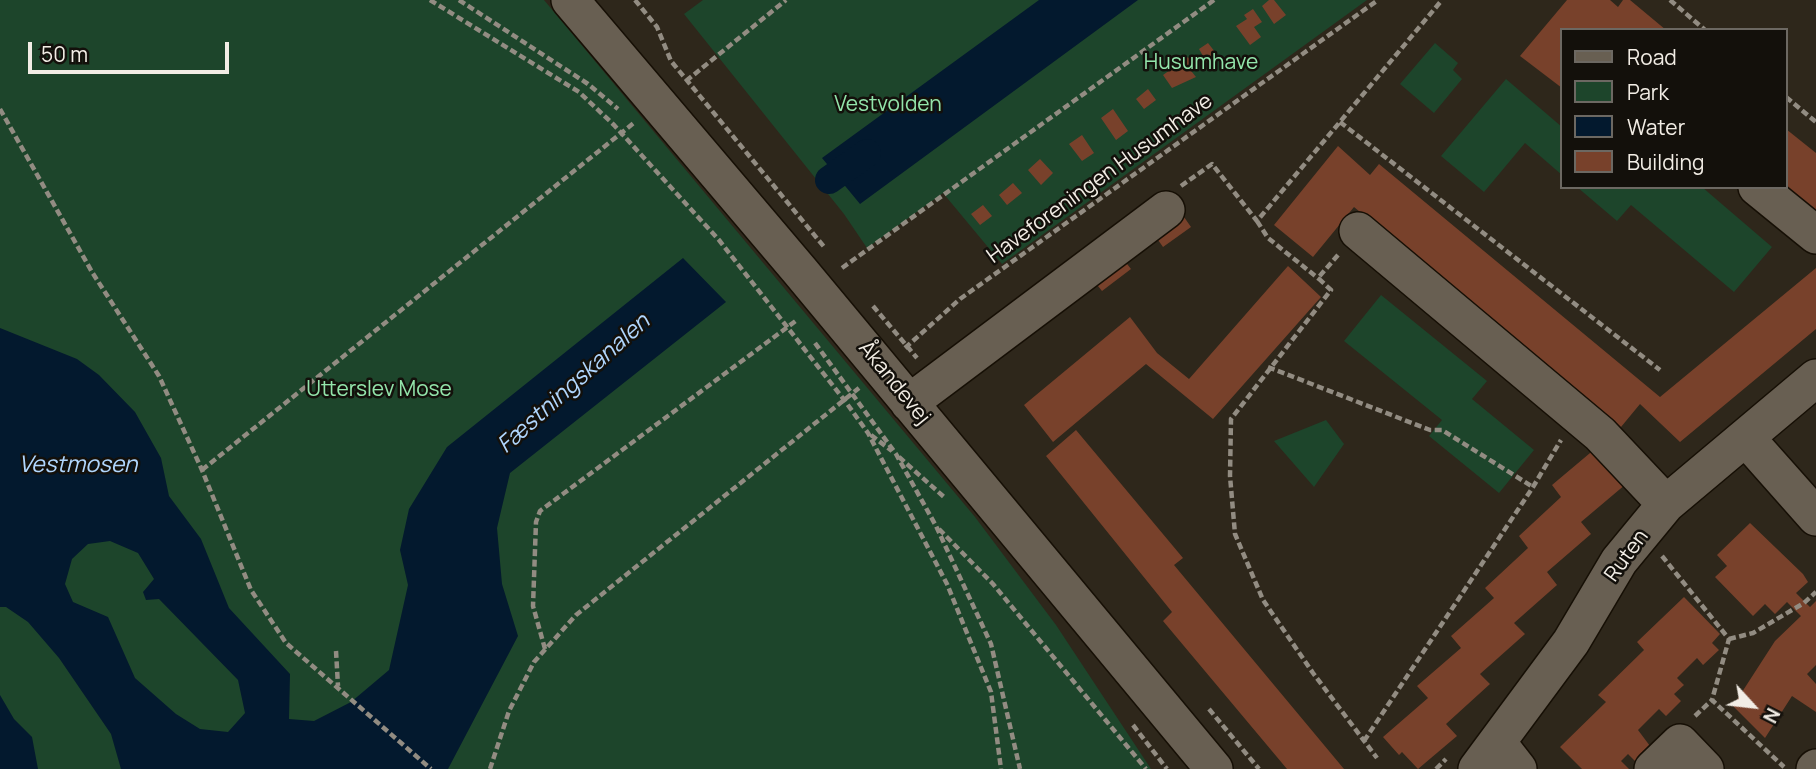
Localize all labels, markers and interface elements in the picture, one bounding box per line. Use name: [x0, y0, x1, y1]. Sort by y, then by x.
scale bar: [32, 28, 233, 72]
legend: [1560, 28, 1788, 189]
text: 50 m: [41, 40, 88, 68]
text: Road: [1627, 43, 1677, 71]
park label: Husumhave: [1144, 50, 1258, 76]
text: Park: [1627, 78, 1669, 106]
street label: Haveforeningen Husumhave: [982, 89, 1218, 269]
park label: Vestvolden: [834, 92, 942, 118]
text: Water: [1627, 113, 1685, 141]
text: Building: [1627, 148, 1704, 176]
water label: Fæstningskanalen: [492, 308, 656, 460]
street label: Åkandevej: [853, 336, 935, 430]
park label: Utterslev Mose: [306, 377, 452, 403]
water label: Vestmosen: [19, 452, 137, 480]
street label: Ruten: [1600, 525, 1654, 587]
north arrow: [1718, 671, 1788, 741]
text: N: [1757, 704, 1786, 728]

